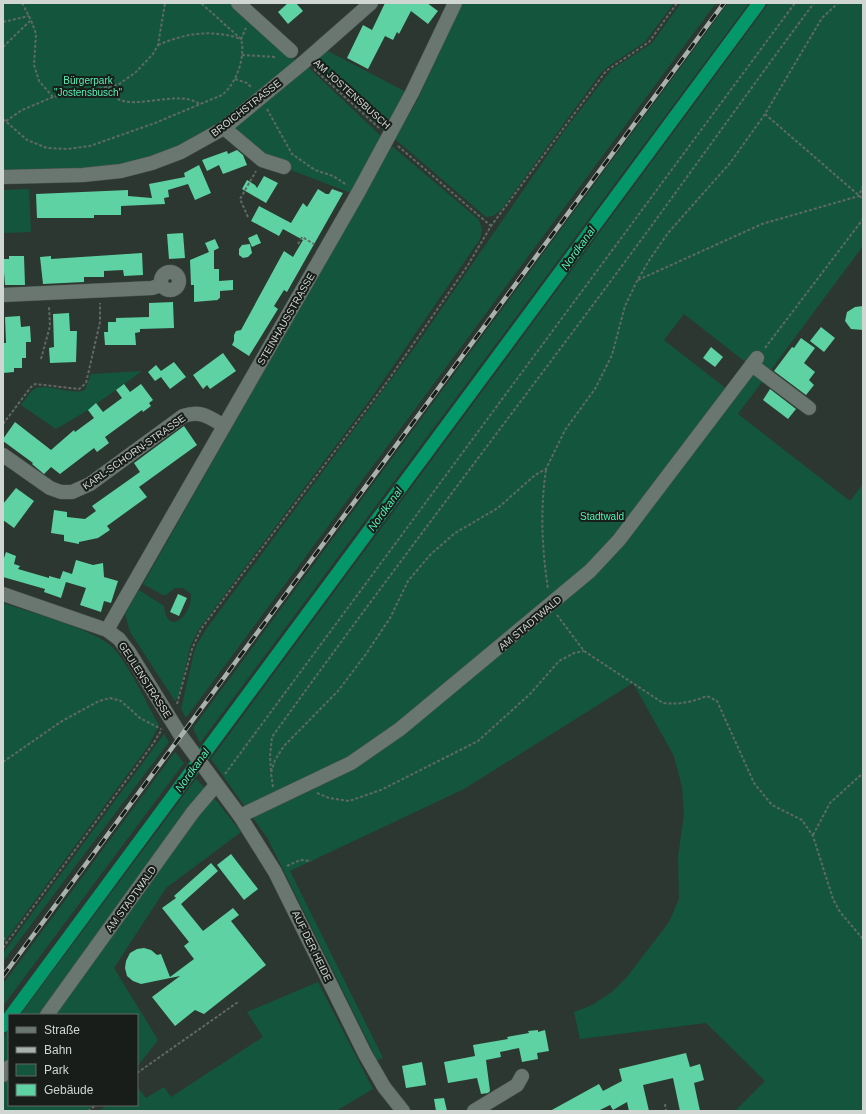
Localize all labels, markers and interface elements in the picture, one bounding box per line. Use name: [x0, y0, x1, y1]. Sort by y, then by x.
street label: AM JOSTENSBUSCH: [312, 57, 392, 131]
park label: Bürgerpark "Jostensbusch": [54, 75, 123, 98]
street label: BROICHSTRASSE: [209, 77, 283, 139]
water label: Nordkanal: [558, 224, 598, 272]
street label: STEINHAUSSTRASSE: [255, 271, 317, 367]
street label: KARL-SCHORN-STRASSE: [81, 412, 188, 492]
water label: Nordkanal: [365, 485, 405, 533]
park label: Stadtwald: [580, 511, 624, 522]
street label: AM STADTWALD: [496, 594, 564, 652]
street label: GEULENSTRASSE: [116, 640, 174, 720]
water label: Nordkanal: [172, 746, 212, 794]
street label: AM STADTWALD: [104, 864, 158, 934]
street label: AUF DER HEIDE: [290, 909, 334, 983]
legend: [8, 1014, 138, 1106]
text: Straße: [44, 1023, 80, 1037]
text: Bahn: [44, 1043, 72, 1057]
text: Park: [44, 1063, 70, 1077]
text: Gebäude: [44, 1083, 94, 1097]

